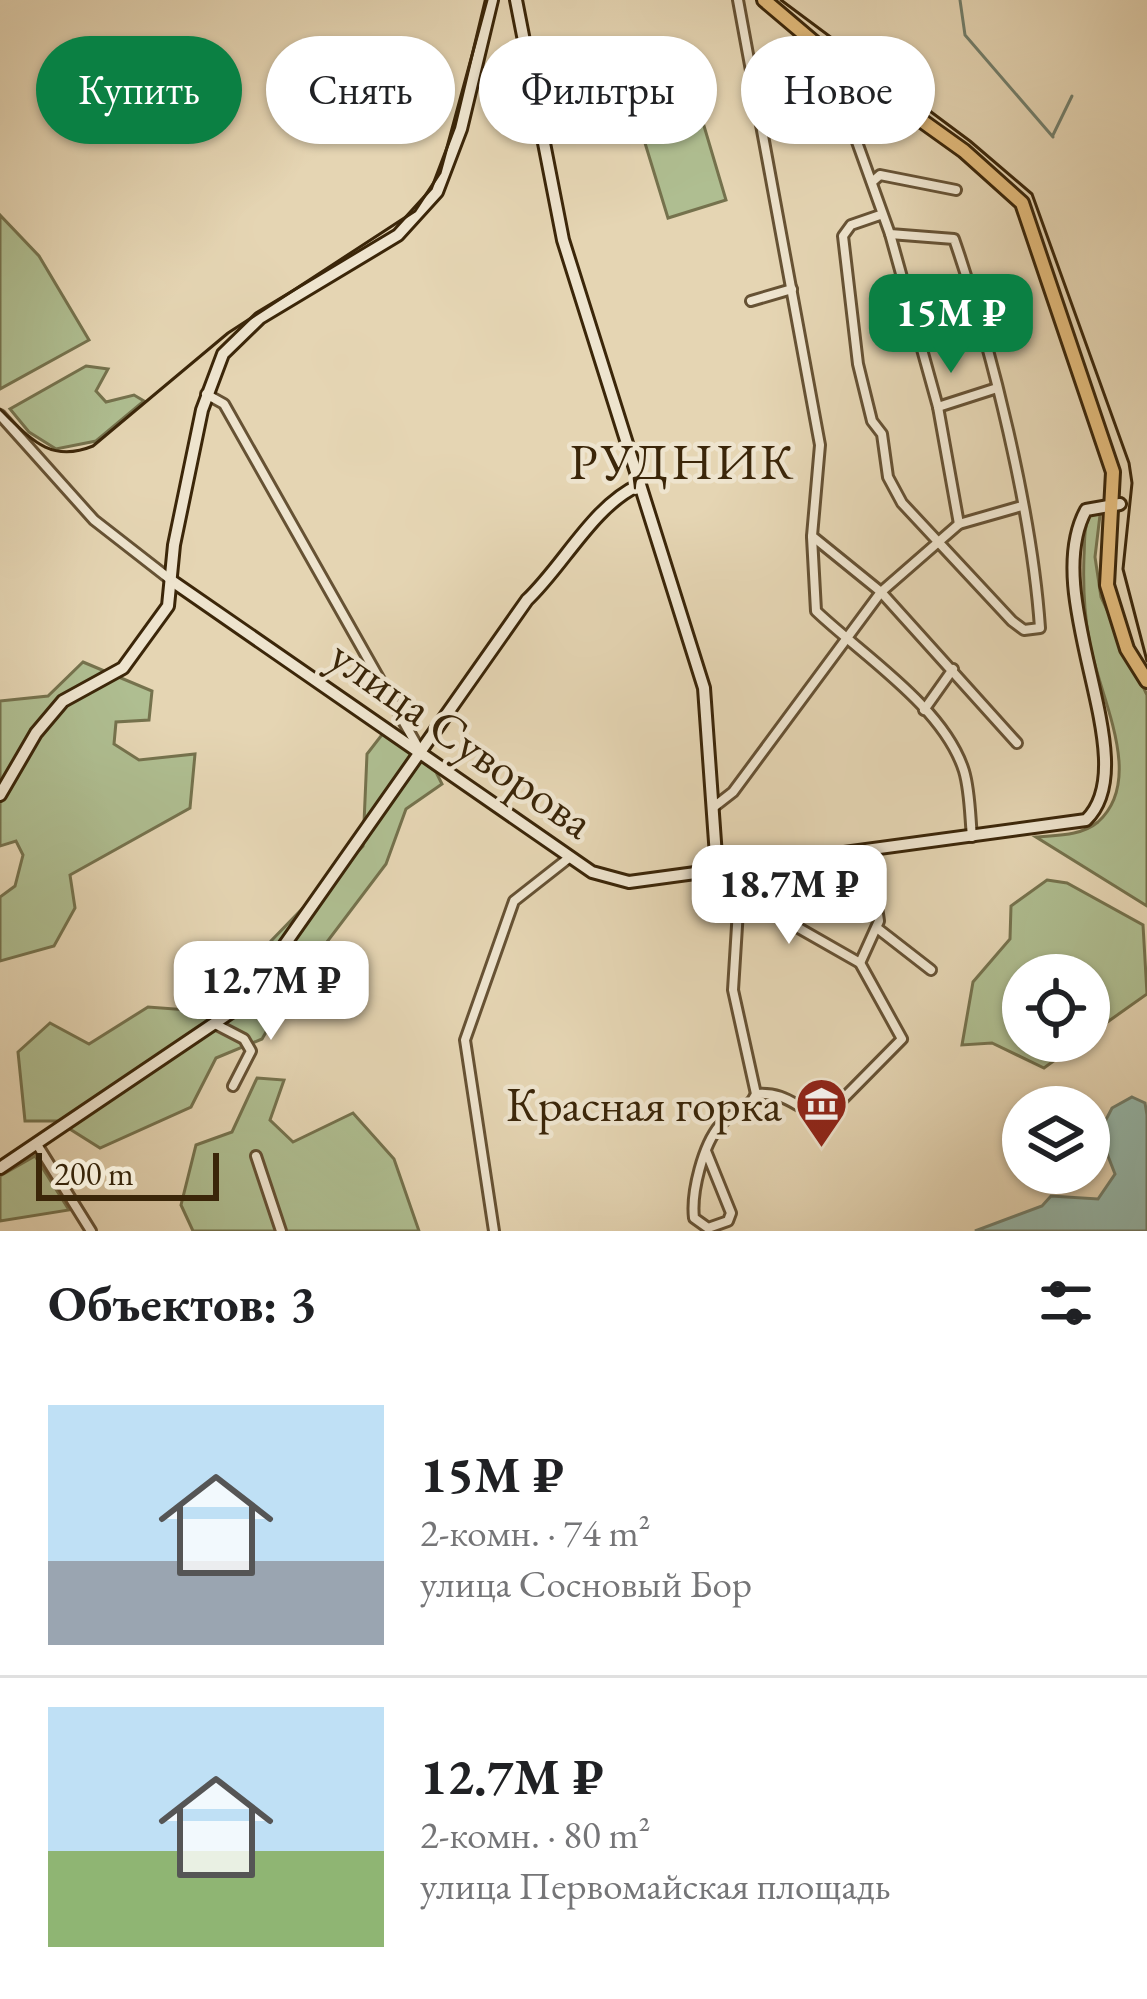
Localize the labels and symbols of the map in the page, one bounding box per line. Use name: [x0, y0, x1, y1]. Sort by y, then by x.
pin: 15M ₽: [867, 274, 1035, 376]
district label: РУДНИК: [570, 428, 797, 494]
street label: улица Суворова: [318, 624, 607, 853]
pin: 18.7M ₽: [678, 845, 900, 947]
pin: 12.7M ₽: [160, 941, 382, 1043]
place label: Красная горка: [506, 1073, 783, 1135]
museum icon: Красная горка: [793, 1076, 849, 1150]
scale bar: [36, 1147, 219, 1200]

